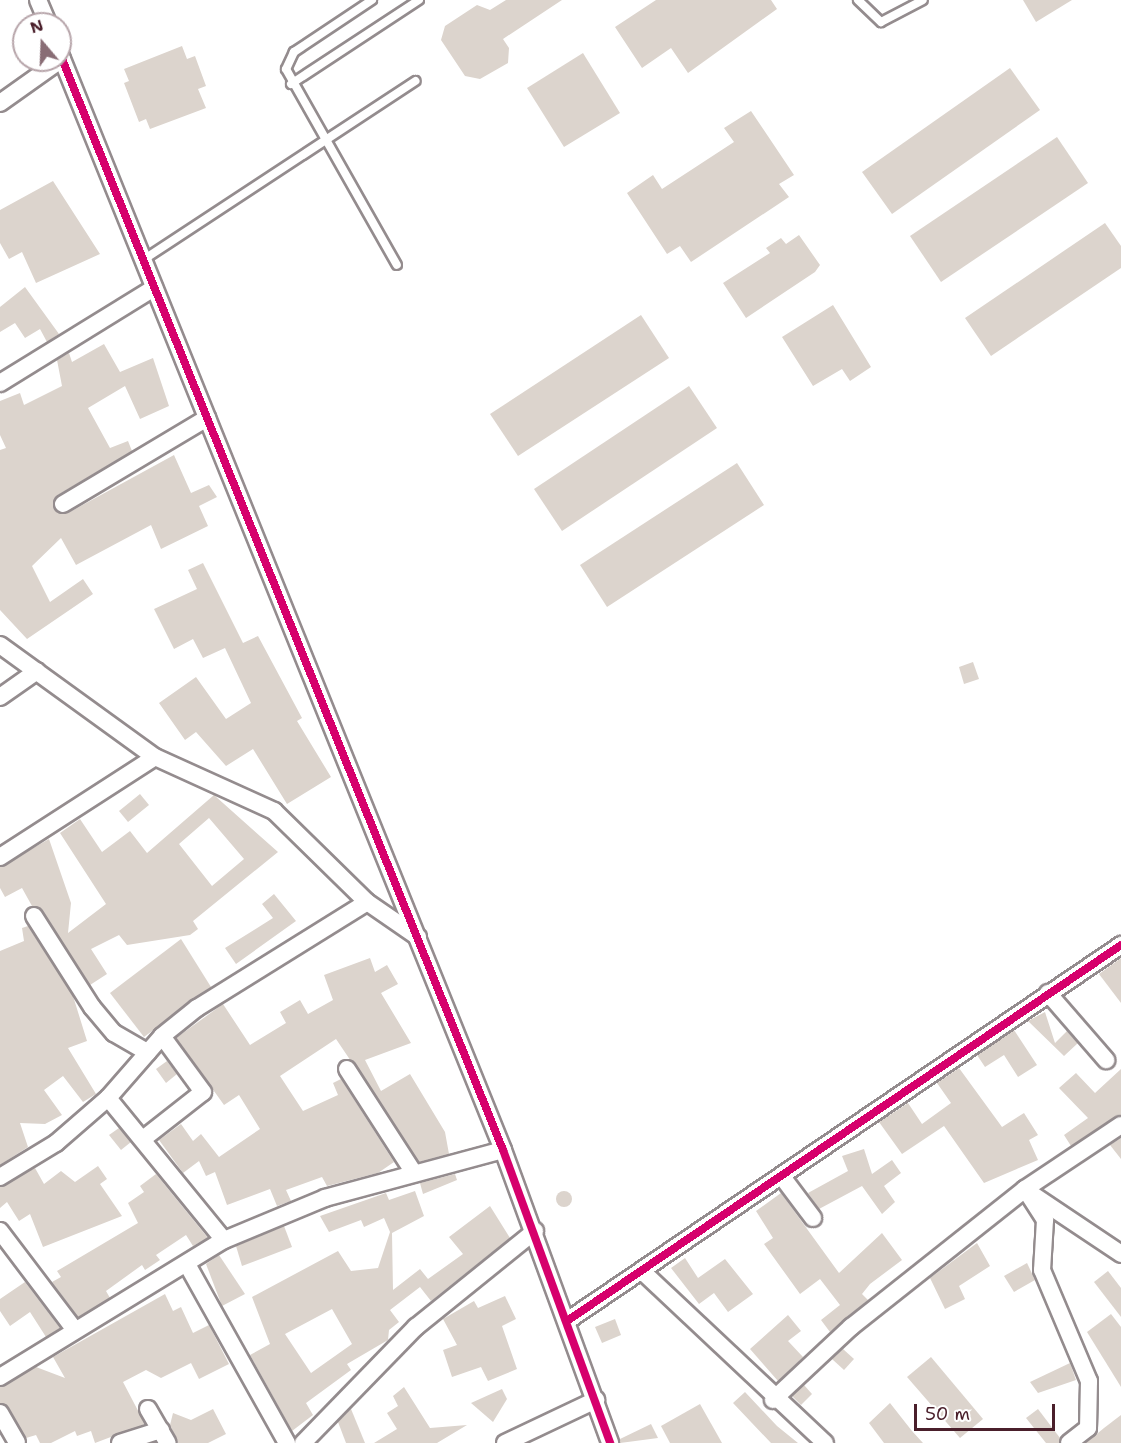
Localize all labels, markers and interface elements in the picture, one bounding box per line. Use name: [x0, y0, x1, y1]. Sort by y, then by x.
north arrow: [12, 12, 72, 72]
text: N: [27, 14, 46, 38]
scale bar: [917, 1392, 1058, 1430]
text: 50 m: [925, 1402, 970, 1426]

